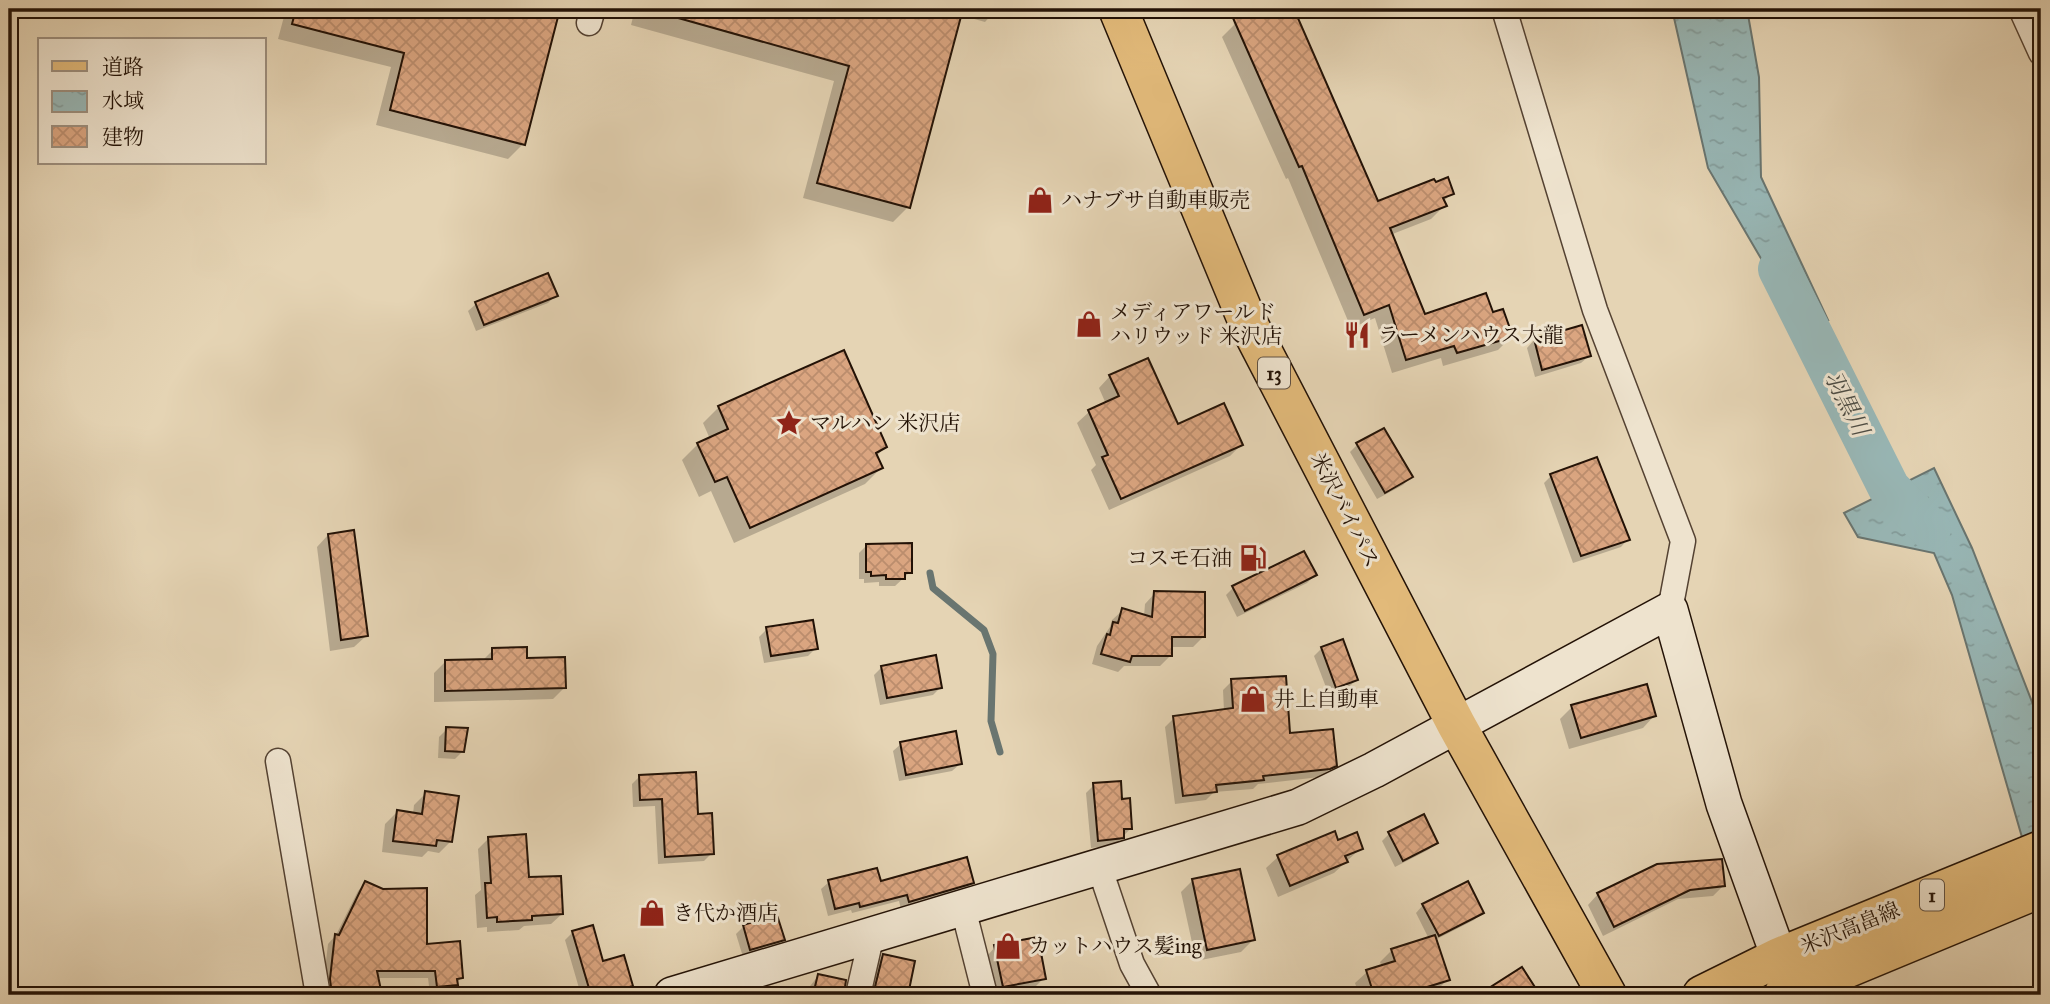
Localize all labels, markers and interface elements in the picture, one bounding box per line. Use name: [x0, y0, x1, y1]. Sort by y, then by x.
legend: [38, 38, 266, 164]
text: 道路: [102, 54, 144, 80]
text: 水域: [102, 88, 144, 114]
text: 建物: [102, 124, 144, 150]
shop icon: ハナブサ自動車販売: [1025, 185, 1055, 215]
place label: ハナブサ自動車販売: [1061, 187, 1250, 213]
place label: メディアワールド ハリウッド 米沢店: [1110, 299, 1282, 349]
shop icon: メディアワールド ハリウッド 米沢店: [1074, 309, 1104, 339]
restaurant icon: ラーメンハウス大龍: [1342, 320, 1372, 350]
place label: ラーメンハウス大龍: [1378, 322, 1564, 348]
road number: 13: [1258, 358, 1290, 388]
water label: 羽黒川: [1819, 366, 1876, 443]
place icon: マルハン 米沢店: [774, 408, 804, 438]
place label: マルハン 米沢店: [810, 410, 960, 436]
street label: 米沢バイパス: [1305, 448, 1385, 572]
fuel station icon: コスモ石油: [1238, 543, 1268, 573]
place label: コスモ石油: [1127, 545, 1232, 571]
shop icon: 井上自動車: [1238, 684, 1268, 714]
place label: 井上自動車: [1274, 686, 1379, 712]
road number: 1: [1920, 880, 1944, 911]
street label: 米沢高畠線: [1796, 896, 1904, 960]
shop icon: き代か酒店: [637, 898, 667, 928]
place label: き代か酒店: [673, 900, 778, 926]
shop icon: カットハウス髪ing: [993, 931, 1023, 961]
place label: カットハウス髪ing: [1029, 933, 1202, 959]

